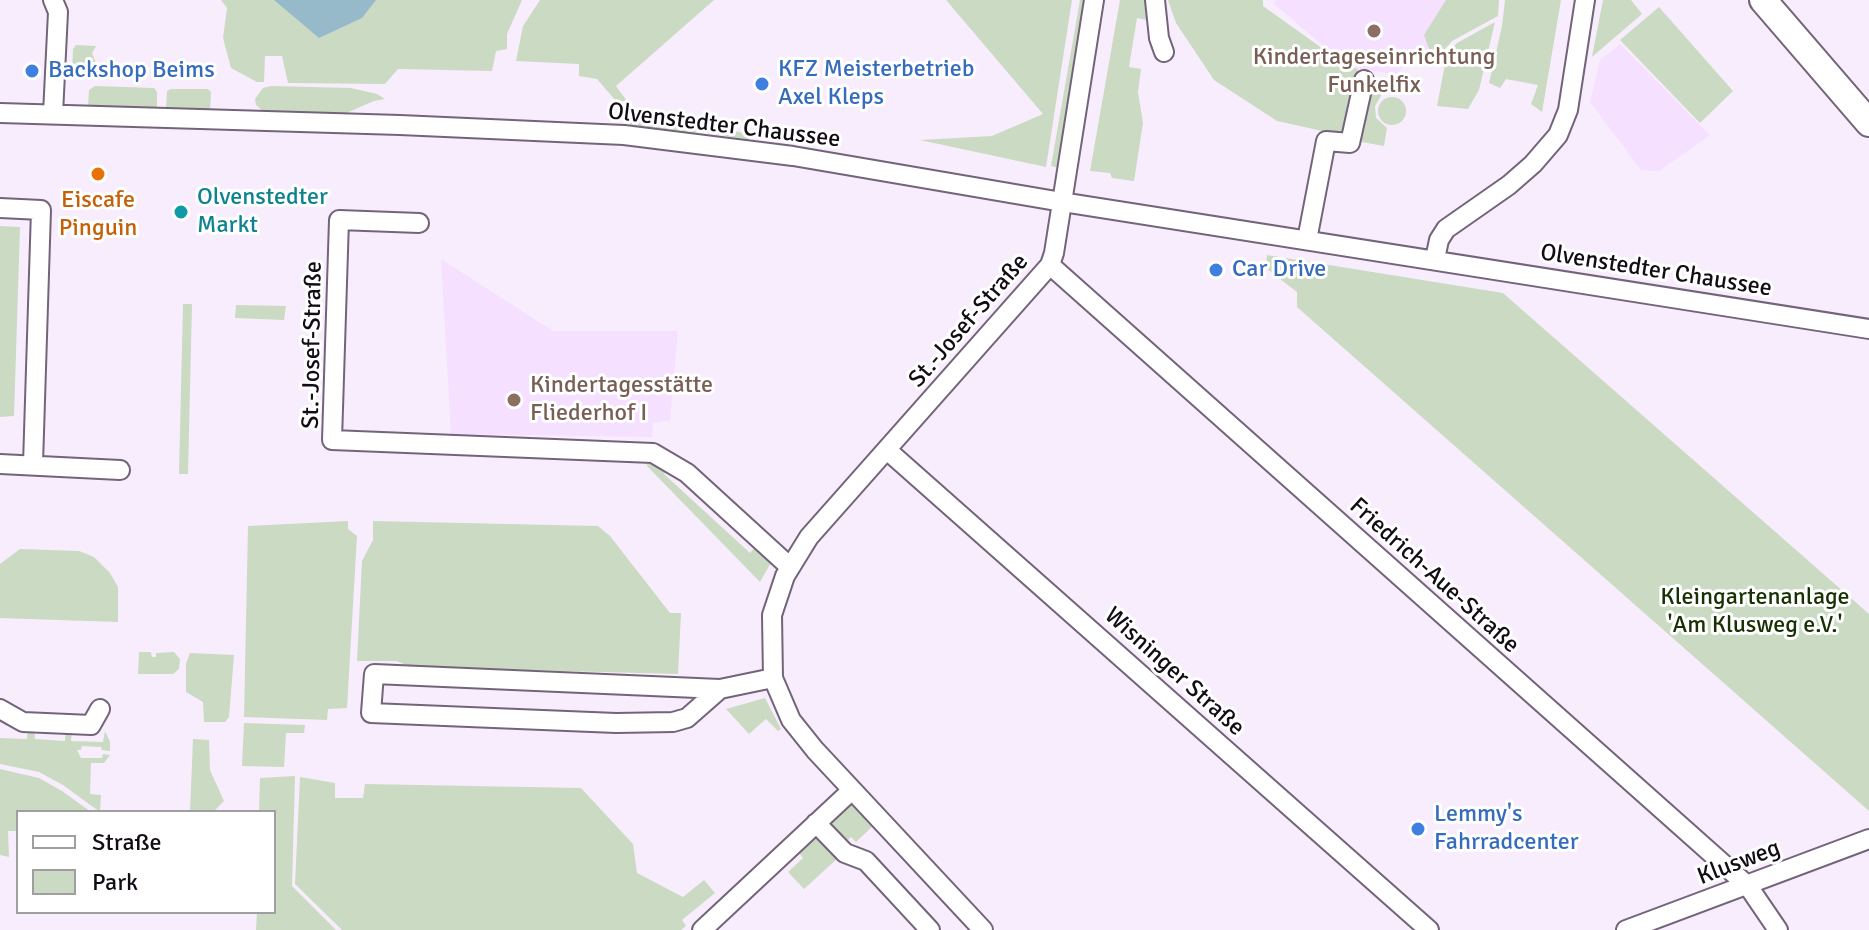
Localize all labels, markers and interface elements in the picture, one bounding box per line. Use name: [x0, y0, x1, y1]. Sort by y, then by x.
marker: Kindertageseinrichtung Funkelfix: [1365, 22, 1383, 40]
place label: Kindertageseinrichtung Funkelfix: [1253, 44, 1495, 100]
place label: KFZ Meisterbetrieb Axel Kleps: [778, 56, 975, 112]
place label: Backshop Beims: [48, 57, 215, 85]
marker: Backshop Beims: [23, 62, 41, 80]
marker: KFZ Meisterbetrieb Axel Kleps: [753, 75, 771, 93]
street label: Olvenstedter Chaussee: [606, 97, 842, 155]
marker: Eiscafe Pinguin: [89, 165, 107, 183]
place label: Olvenstedter Markt: [197, 184, 328, 240]
place label: Eiscafe Pinguin: [59, 187, 137, 243]
marker: Olvenstedter Markt: [172, 203, 190, 221]
street label: Olvenstedter Chaussee: [1538, 238, 1774, 304]
street label: St.-Josef-Straße: [903, 248, 1035, 394]
place label: Car Drive: [1232, 256, 1326, 284]
street label: St.-Josef-Straße: [297, 261, 329, 429]
marker: Car Drive: [1207, 261, 1225, 279]
place label: Kindertagesstätte Fliederhof I: [530, 372, 713, 428]
marker: Kindertagesstätte Fliederhof I: [505, 391, 523, 409]
street label: Friedrich-Aue-Straße: [1343, 492, 1525, 660]
park label: Kleingartenanlage 'Am Klusweg e.V.': [1660, 584, 1850, 640]
street label: Wisninger Straße: [1098, 602, 1250, 742]
place label: Lemmy's Fahrradcenter: [1434, 801, 1579, 857]
legend: [16, 810, 276, 914]
marker: Lemmy's Fahrradcenter: [1409, 820, 1427, 838]
text: Straße: [92, 827, 162, 857]
street label: Klusweg: [1694, 834, 1784, 892]
text: Park: [92, 867, 138, 897]

